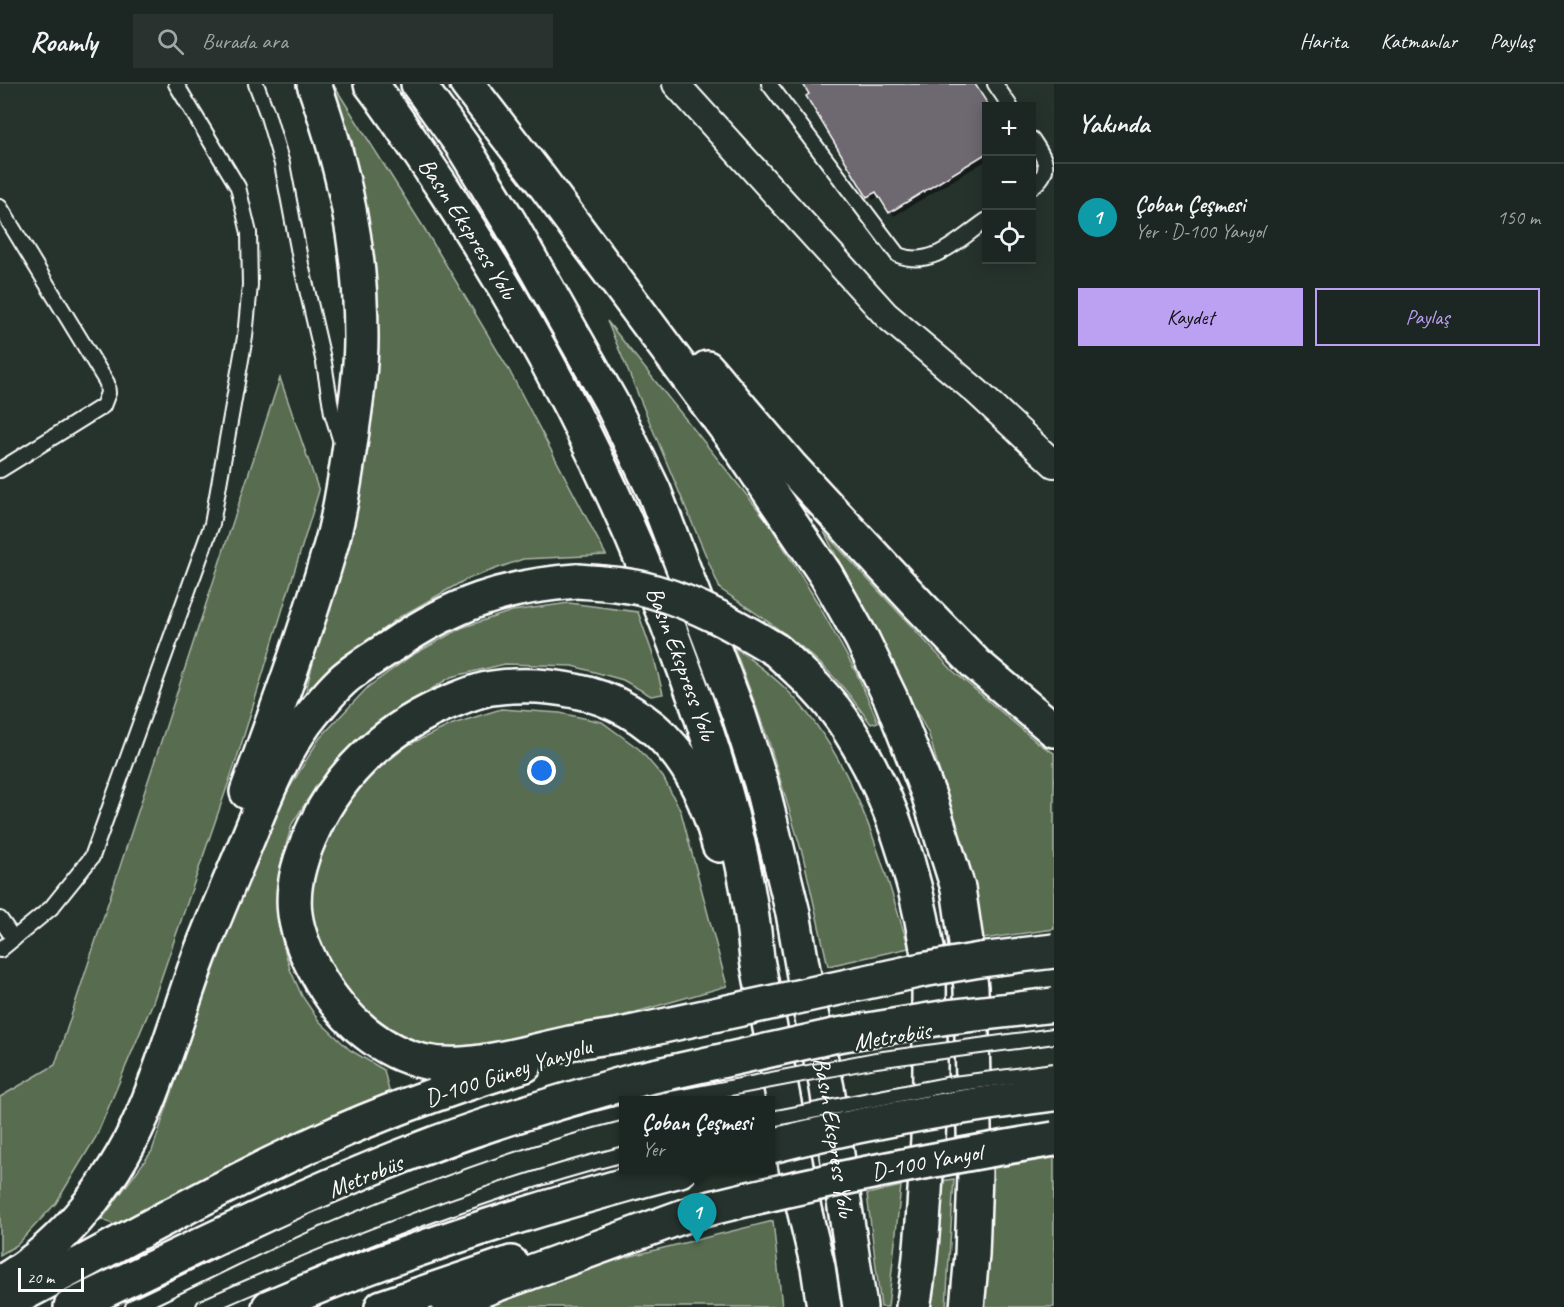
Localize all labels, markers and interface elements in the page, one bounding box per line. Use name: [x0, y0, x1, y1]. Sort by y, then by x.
search box: [133, 14, 553, 68]
text: Roamly: [30, 24, 97, 59]
icon: search: [154, 25, 187, 58]
text: Burada ara: [202, 27, 288, 55]
text: Harita: [1300, 28, 1348, 54]
text: Katmanlar: [1381, 28, 1457, 54]
text: Paylaş: [1490, 28, 1534, 54]
map controls: [982, 102, 1036, 264]
button: +: [982, 102, 1036, 156]
text: Yakında: [1078, 107, 1149, 140]
street label: Basın Ekspress Yolu: [412, 152, 525, 307]
button: −: [982, 156, 1036, 210]
text: Çoban Çeşmesi: [1135, 191, 1245, 219]
text: 1: [1093, 205, 1102, 230]
text: 150 m: [1497, 205, 1540, 230]
button: locate: [982, 210, 1036, 264]
text: Yer · D-100 Yanyol: [1135, 219, 1265, 244]
button: Kaydet: [1078, 288, 1303, 346]
button: Paylaş: [1315, 288, 1540, 346]
street label: Basın Ekspress Yolu: [640, 582, 724, 746]
your location: [527, 756, 556, 785]
street label: Metrobüs: [851, 1015, 935, 1057]
street label: D-100 Güney Yanyolu: [421, 1030, 597, 1113]
street label: Basın Ekspress Yolu: [806, 1054, 862, 1221]
popup: [619, 1096, 775, 1174]
text: Çoban Çeşmesi: [642, 1109, 752, 1137]
street label: D-100 Yanyol: [868, 1136, 988, 1187]
text: Yer: [642, 1137, 665, 1162]
street label: Metrobüs: [323, 1146, 409, 1204]
pin: 1: [678, 1194, 716, 1243]
scale bar: [18, 1265, 84, 1292]
text: 20 m: [27, 1268, 54, 1288]

